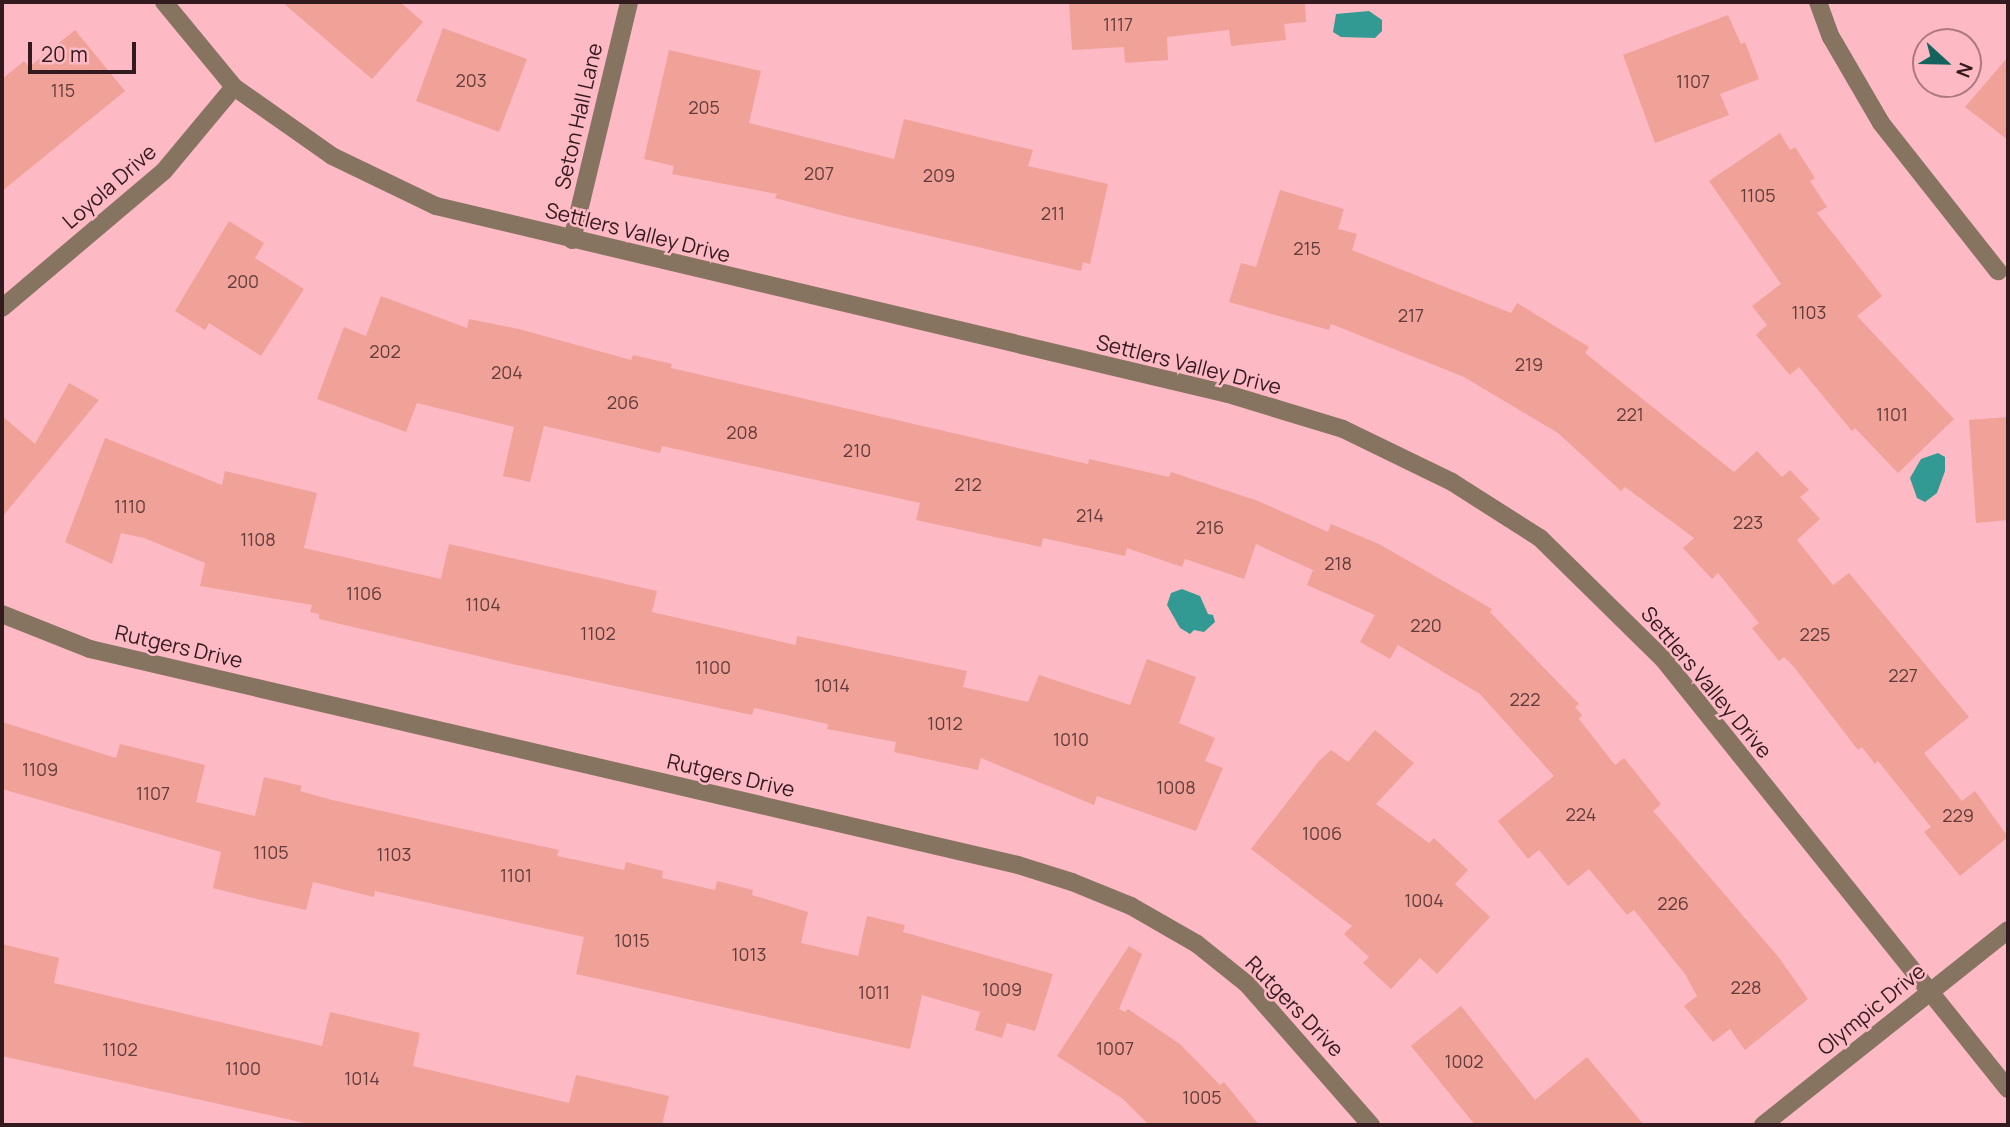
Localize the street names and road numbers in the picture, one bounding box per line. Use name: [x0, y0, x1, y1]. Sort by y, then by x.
street label: Seton Hall Lane: [549, 40, 607, 192]
street label: Loyola Drive: [57, 139, 161, 233]
street label: Settlers Valley Drive: [543, 197, 733, 267]
street label: Settlers Valley Drive: [1094, 329, 1284, 399]
street label: Settlers Valley Drive: [1636, 601, 1778, 763]
street label: Rutgers Drive: [113, 619, 245, 673]
street label: Rutgers Drive: [665, 748, 797, 802]
street label: Rutgers Drive: [1241, 950, 1349, 1062]
street label: Olympic Drive: [1812, 958, 1930, 1060]

